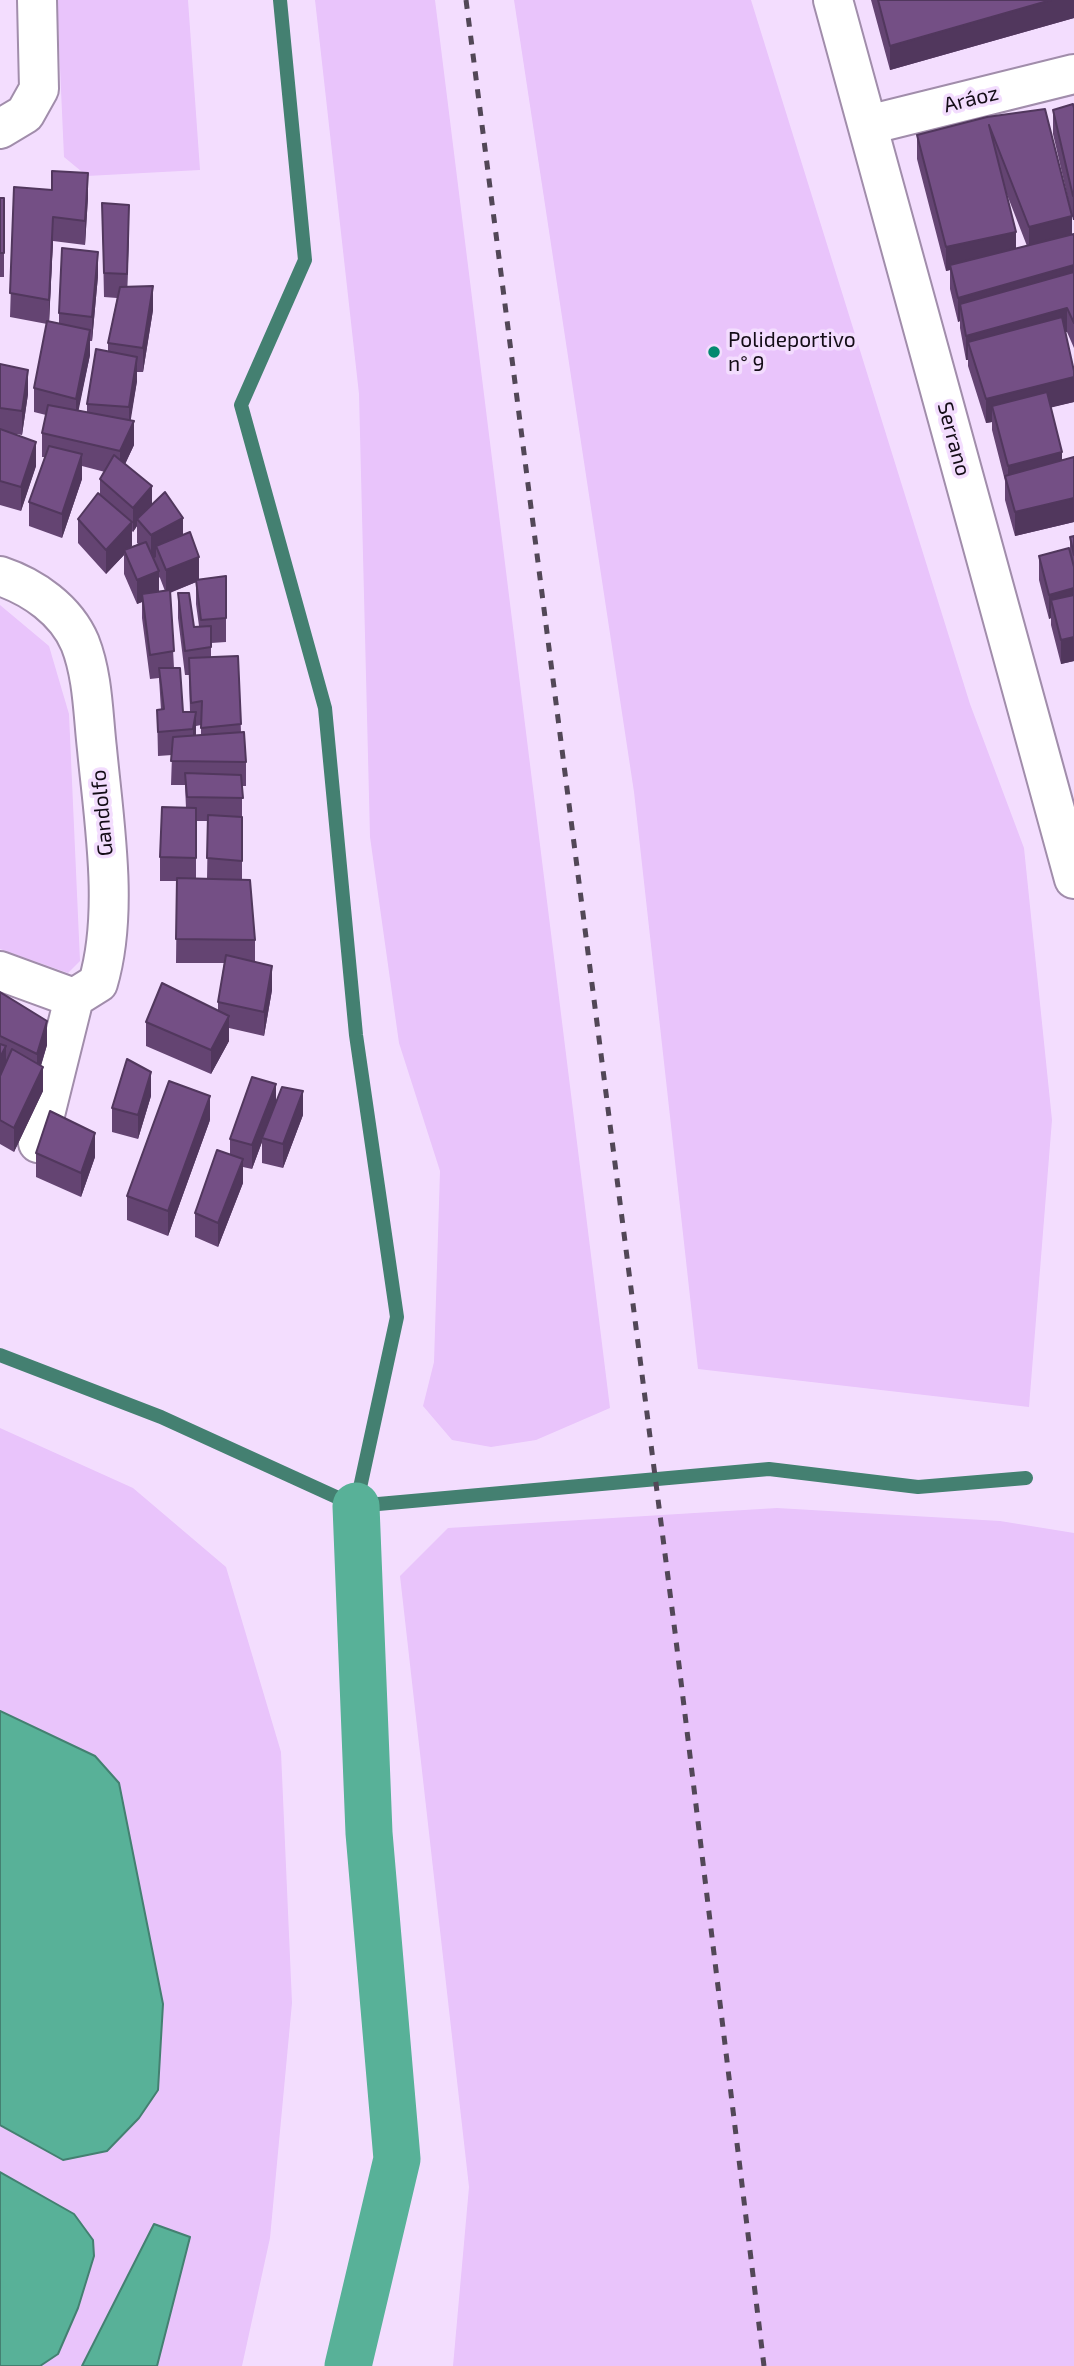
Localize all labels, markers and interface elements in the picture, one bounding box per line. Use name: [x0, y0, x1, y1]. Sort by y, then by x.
street label: Aráoz: [941, 80, 1001, 118]
place label: Polideportivo n° 9: [728, 327, 856, 377]
marker: Polideportivo n° 9: [706, 344, 722, 360]
street label: Serrano: [932, 399, 976, 479]
street label: Gandolfo: [86, 769, 118, 857]

